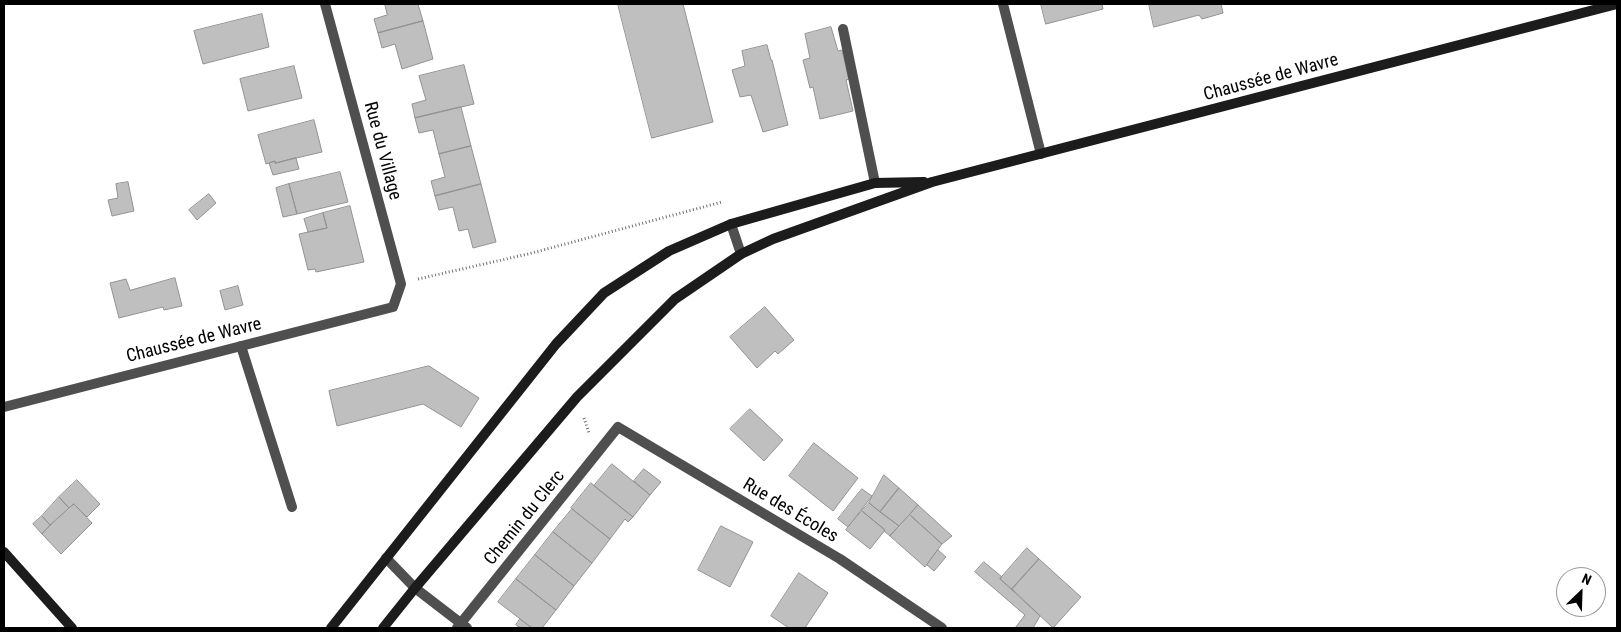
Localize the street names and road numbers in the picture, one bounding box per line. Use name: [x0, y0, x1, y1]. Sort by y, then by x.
street label: Chaussée de Wavre: [1201, 50, 1341, 106]
street label: Rue du Village: [358, 99, 406, 203]
street label: Chaussée de Wavre: [124, 314, 264, 368]
street label: Chemin du Clerc: [480, 466, 570, 570]
street label: Rue des Écoles: [738, 474, 842, 548]

